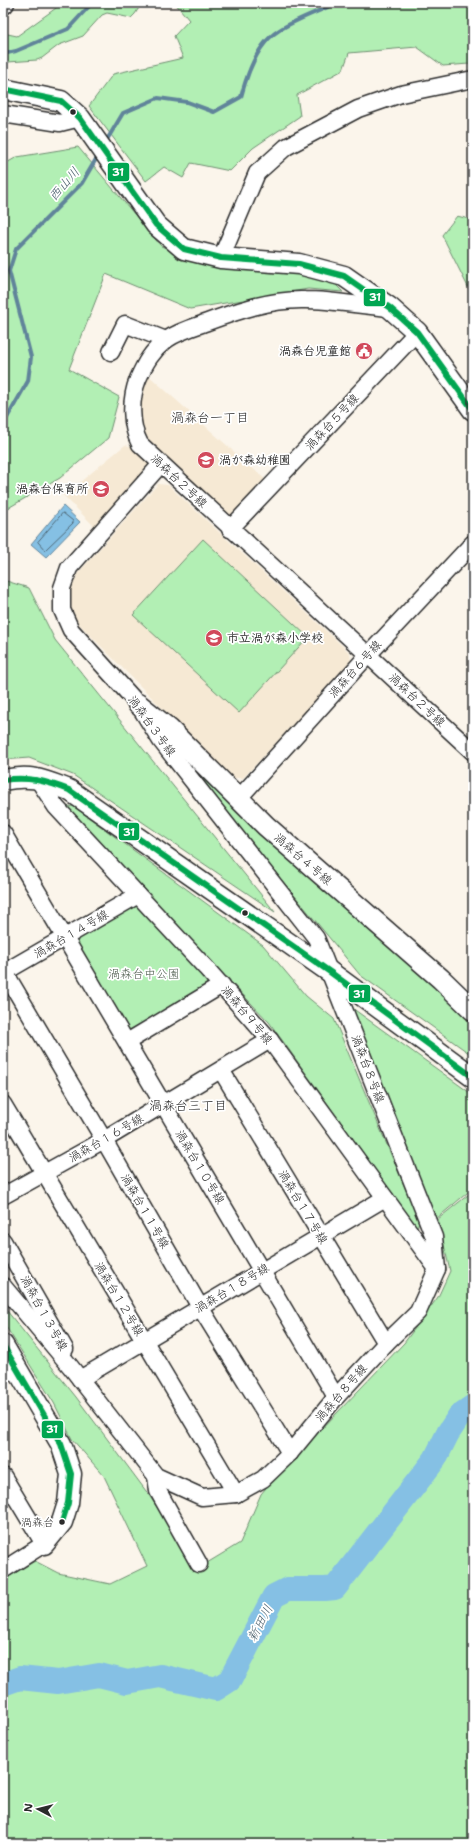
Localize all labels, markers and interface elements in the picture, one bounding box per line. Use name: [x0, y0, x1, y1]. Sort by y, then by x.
unlabelled marker: [68, 107, 78, 117]
line badge: 31: [107, 162, 130, 182]
water label: 西山川: [45, 164, 83, 204]
text: 31: [112, 165, 124, 180]
line badge: 31: [363, 288, 386, 307]
text: 31: [369, 290, 381, 305]
public building icon: 渦森台児童館: [354, 341, 374, 361]
place label: 渦森台児童館: [279, 343, 351, 359]
street label: 渦森台５号線: [302, 390, 362, 454]
district label: 渦森台一丁目: [171, 409, 249, 426]
school or university icon: 渦が森幼稚園: [196, 450, 216, 470]
street label: 渦森台２号線: [147, 451, 211, 511]
place label: 渦が森幼稚園: [219, 452, 291, 468]
school or university icon: 渦森台保育所: [91, 479, 111, 499]
place label: 渦森台保育所: [16, 481, 89, 497]
school or university icon: 市立渦が森小学校: [204, 628, 224, 648]
place label: 市立渦が森小学校: [227, 630, 323, 646]
street label: 渦森台６号線: [325, 637, 385, 701]
street label: 渦森台２号線: [385, 670, 449, 730]
street label: 渦森台３号線: [124, 692, 180, 760]
line badge: 31: [118, 822, 140, 841]
text: 31: [123, 825, 135, 840]
street label: 渦森台４号線: [271, 829, 335, 889]
street label: 渦森台１４号線: [31, 906, 111, 962]
unlabelled marker: [240, 908, 250, 918]
park label: 渦森台中公園: [108, 966, 180, 982]
street label: 渦森台９号線: [218, 982, 276, 1048]
line badge: 31: [348, 984, 371, 1003]
text: 31: [353, 987, 365, 1002]
street label: 渦森台８号線: [348, 1033, 388, 1105]
district label: 渦森台三丁目: [149, 1097, 227, 1114]
street label: 渦森台１６号線: [66, 1110, 146, 1166]
street label: 渦森台１０号線: [172, 1127, 228, 1207]
street label: 渦森台１７号線: [275, 1167, 331, 1247]
street label: 渦森台１１号線: [117, 1171, 173, 1251]
street label: 渦森台１２号線: [91, 1259, 147, 1339]
street label: 渦森台１８号線: [192, 1260, 272, 1316]
street label: 渦森台１３号線: [17, 1272, 71, 1354]
street label: 渦森台８号線: [311, 1361, 371, 1425]
line badge: 31: [41, 1420, 64, 1439]
text: 31: [46, 1422, 58, 1437]
place label: 渦森台: [21, 1515, 54, 1530]
marker: 渦森台: [57, 1517, 67, 1527]
water label: 新田川: [243, 1602, 277, 1644]
north arrow: [18, 1789, 58, 1829]
text: N: [21, 1802, 37, 1813]

